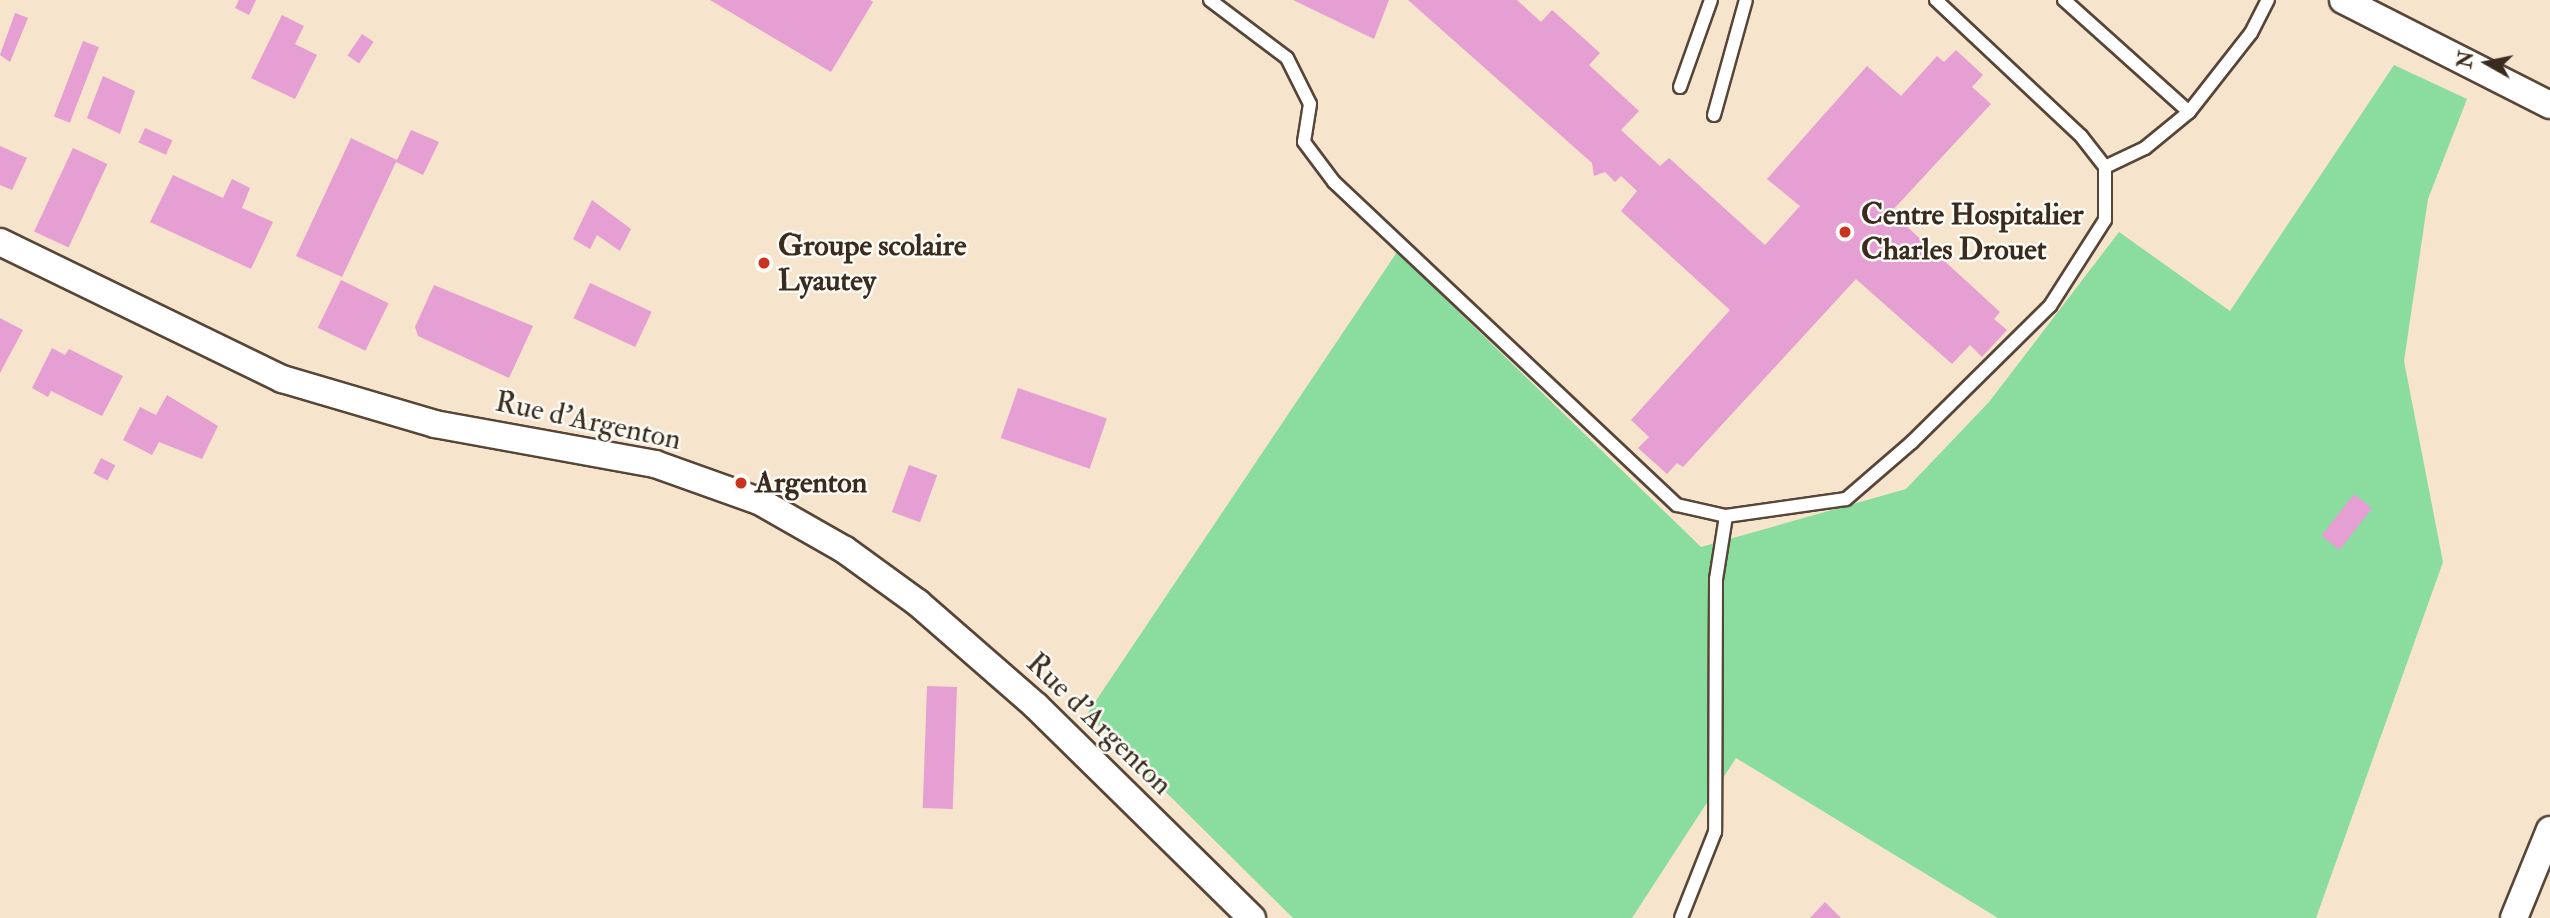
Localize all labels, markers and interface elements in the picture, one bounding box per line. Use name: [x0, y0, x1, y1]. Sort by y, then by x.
north arrow: [2452, 28, 2522, 98]
text: N: [2453, 49, 2479, 70]
place label: Centre Hospitalier Charles Drouet: [1861, 197, 2084, 268]
marker: Centre Hospitalier Charles Drouet: [1835, 222, 1855, 242]
place label: Groupe scolaire Lyautey: [778, 228, 966, 298]
marker: Groupe scolaire Lyautey: [756, 255, 772, 271]
street label: Rue d'Argenton: [492, 384, 684, 458]
place label: Argenton: [755, 465, 867, 501]
marker: Argenton: [733, 475, 749, 491]
street label: Rue d'Argenton: [1018, 645, 1180, 803]

